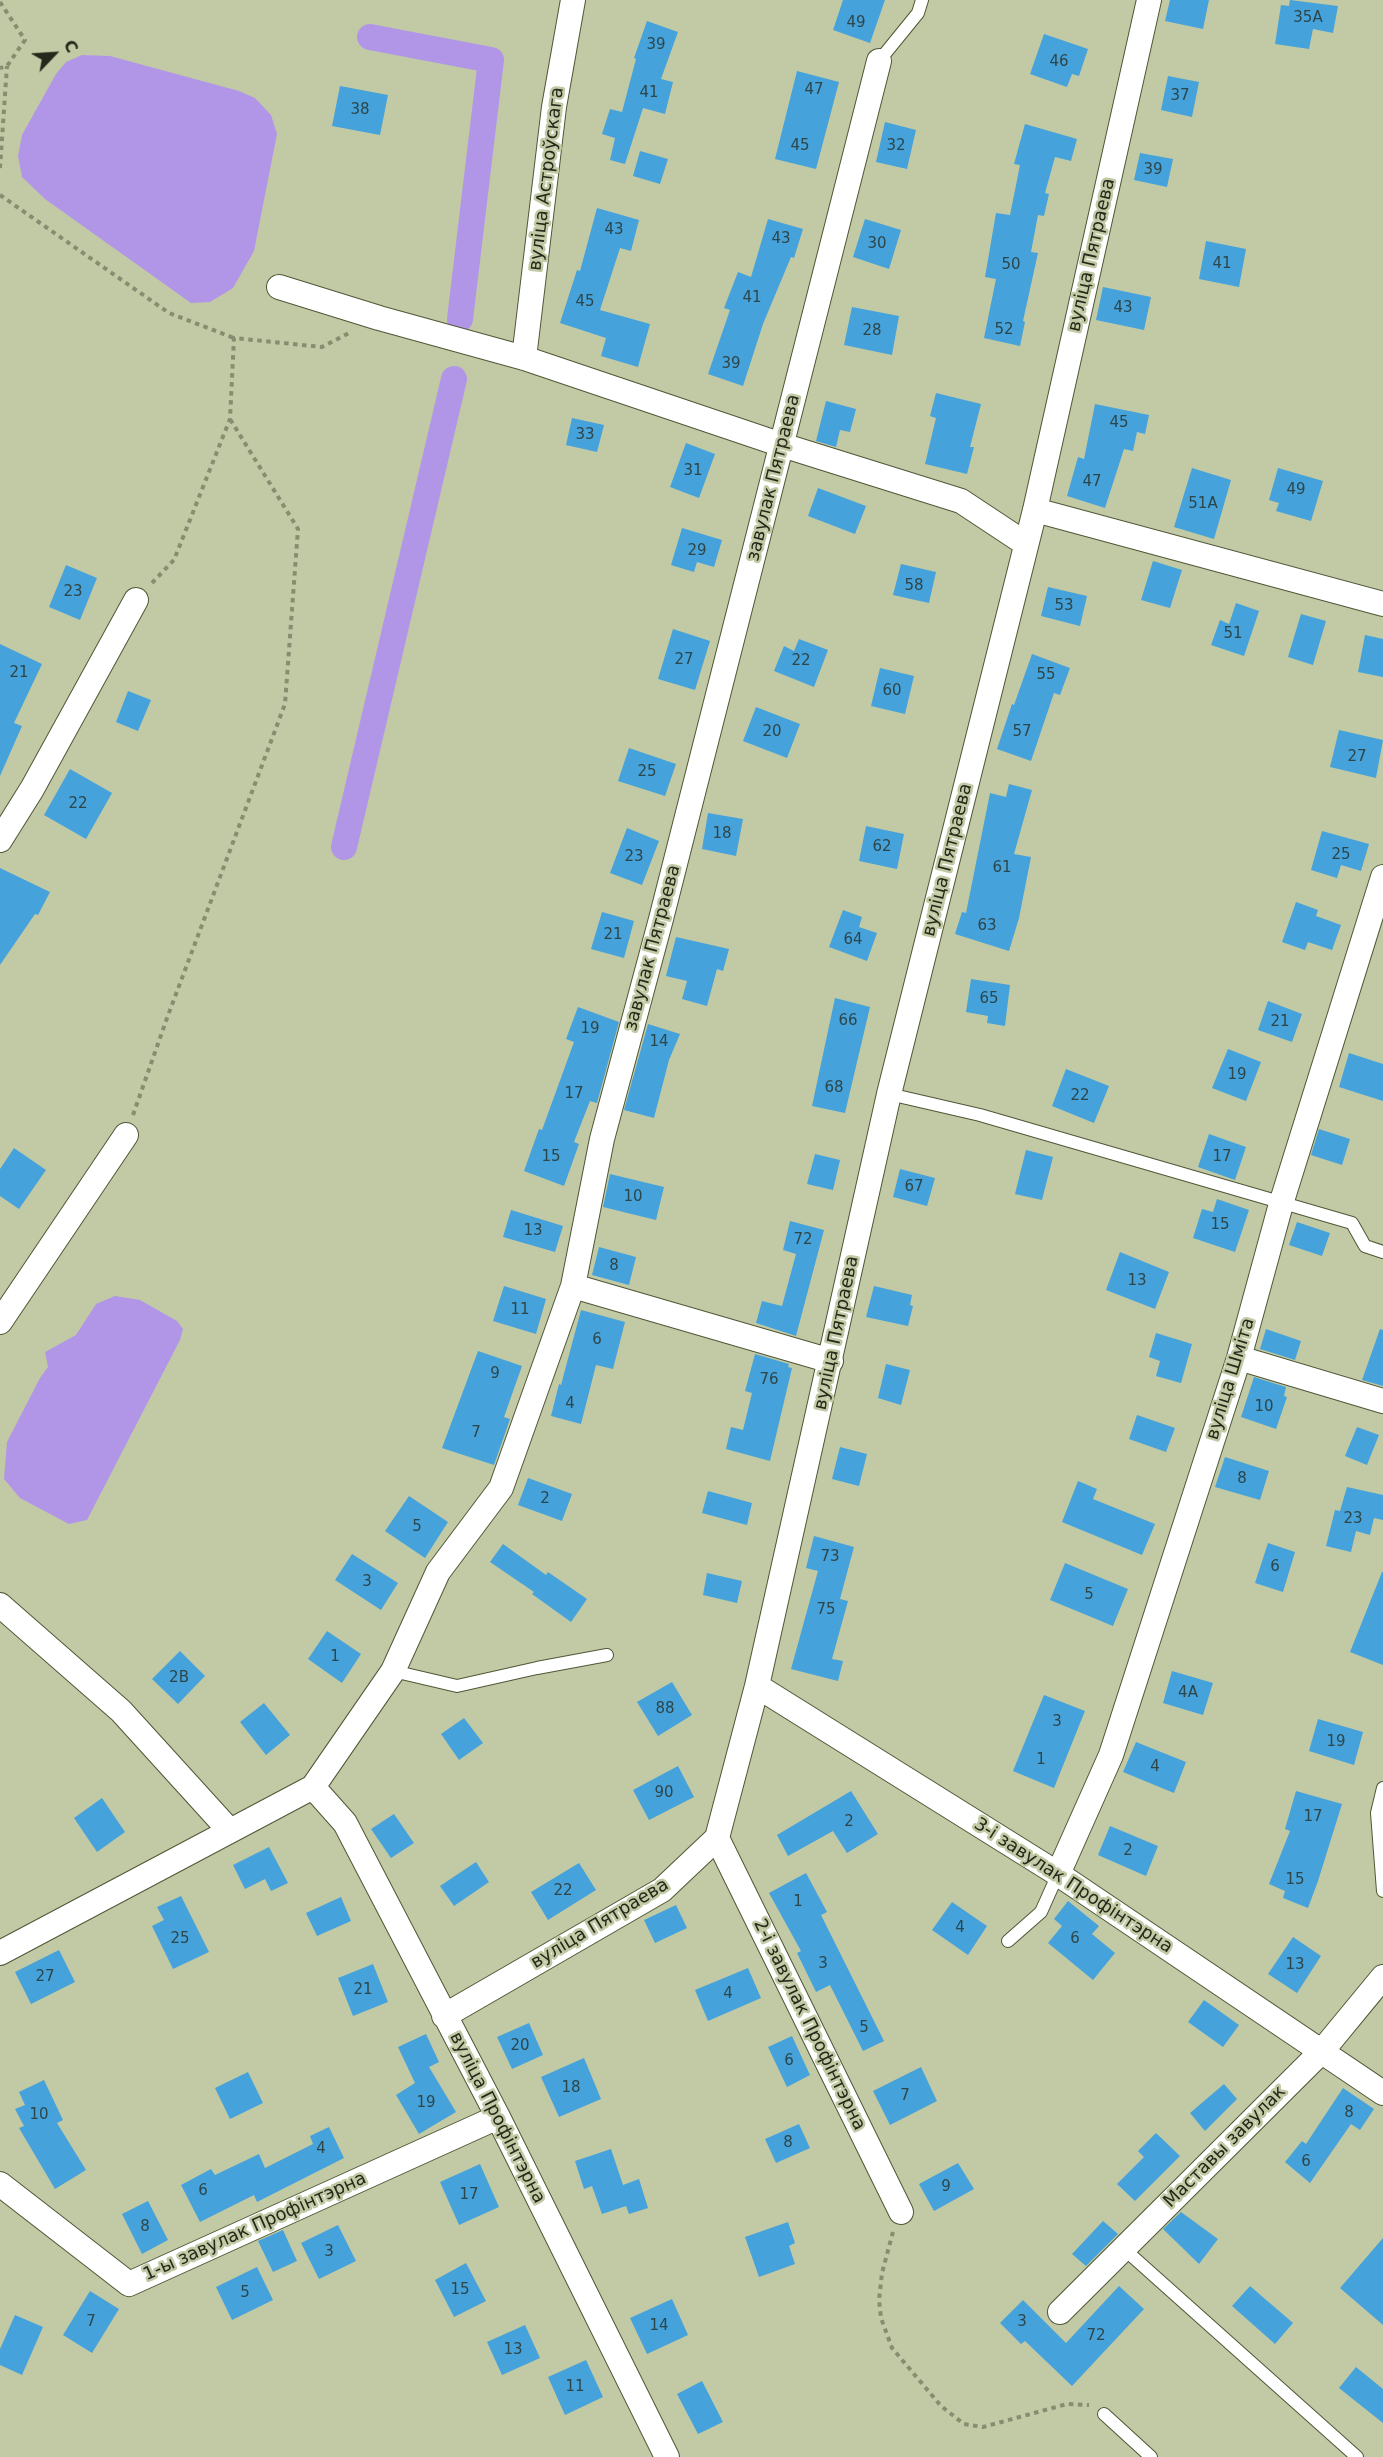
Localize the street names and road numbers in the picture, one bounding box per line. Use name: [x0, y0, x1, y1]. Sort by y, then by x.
street label: вуліца Астроўскага: [525, 86, 569, 272]
street label: вуліца Пятраева: [1064, 176, 1120, 334]
street label: завулак Пятраева: [743, 392, 805, 564]
street label: вуліца Пятраева: [919, 781, 977, 939]
street label: завулак Пятраева: [620, 863, 686, 1033]
street label: вуліца Пятраева: [810, 1254, 864, 1412]
street label: вуліца Шміта: [1202, 1316, 1260, 1442]
street label: 3-і завулак Профінтэрна: [970, 1814, 1176, 1958]
street label: вуліца Пятраева: [527, 1874, 673, 1974]
street label: 2-і завулак Профінтэрна: [748, 1916, 870, 2134]
street label: вуліца Профінтэрна: [444, 2029, 550, 2207]
street label: Маставы завулак: [1159, 2081, 1291, 2213]
street label: 1-ы завулак Профінтэрна: [140, 2168, 370, 2286]

